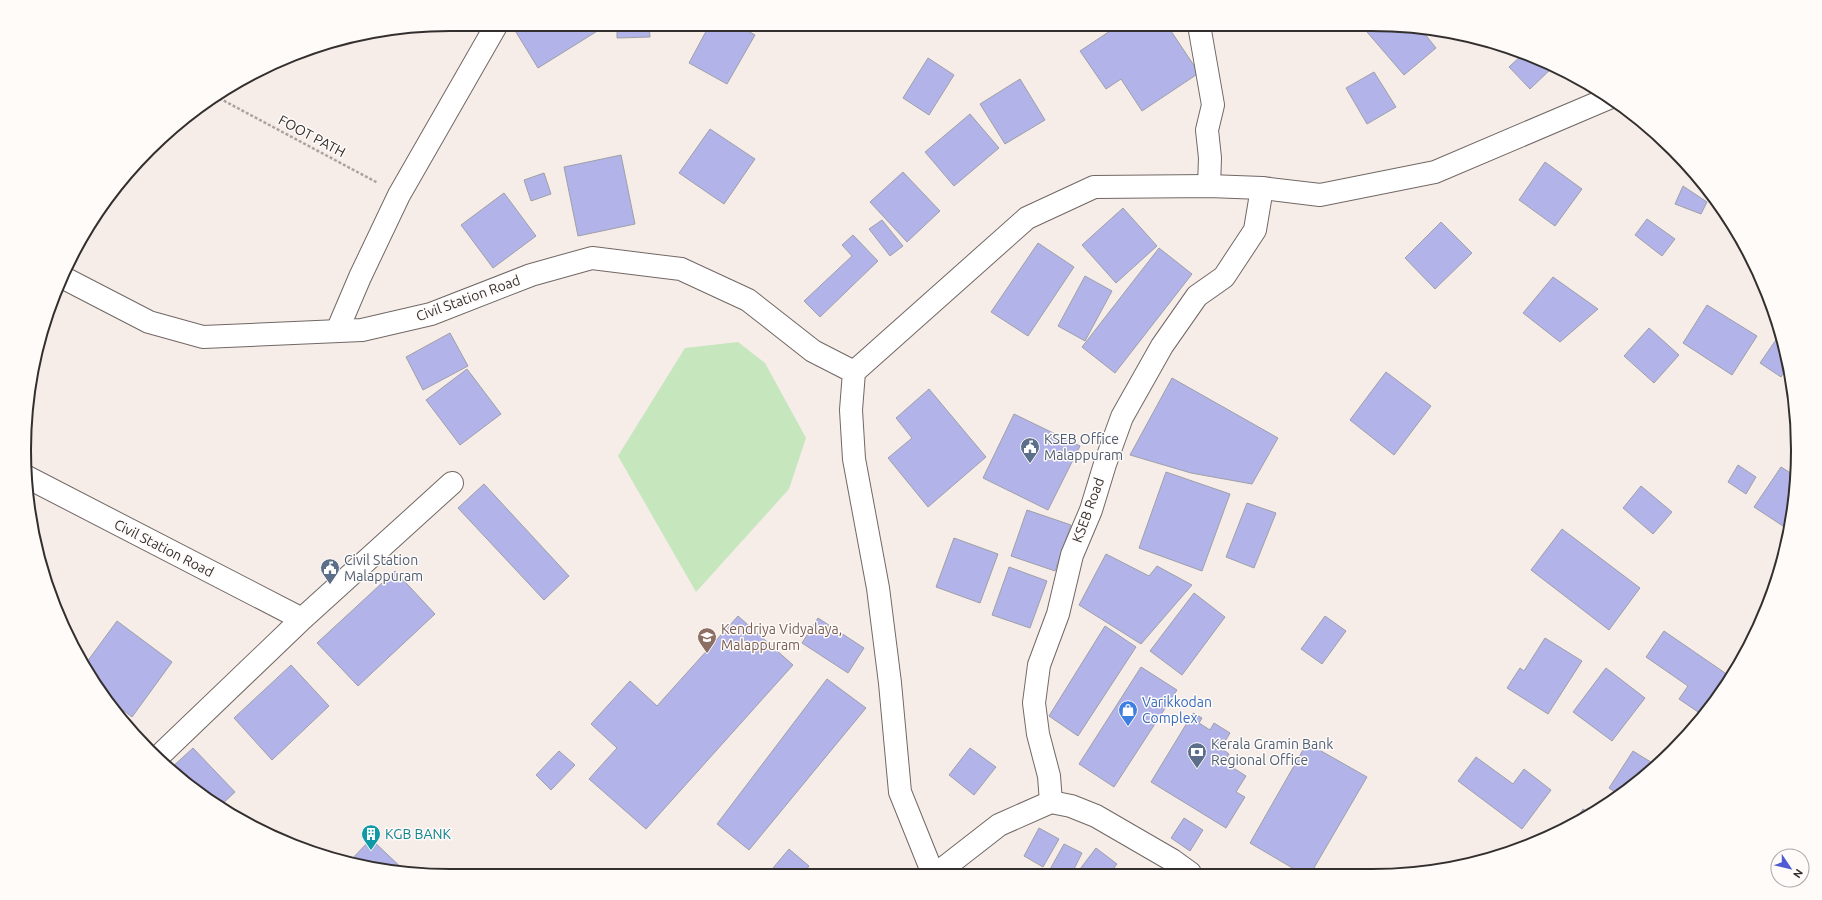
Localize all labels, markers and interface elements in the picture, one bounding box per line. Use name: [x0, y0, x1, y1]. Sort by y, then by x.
street label: FOOT PATH: [276, 112, 348, 160]
street label: Civil Station Road: [414, 272, 522, 324]
place label: KSEB Office Malappuram: [1044, 431, 1123, 463]
public building icon: KSEB Office Malappuram: [1019, 436, 1041, 464]
street label: KSEB Road: [1069, 475, 1107, 545]
street label: Civil Station Road: [112, 516, 216, 580]
place label: Civil Station Malappuram: [344, 552, 423, 584]
public building icon: Civil Station Malappuram: [319, 557, 341, 585]
place label: Kendriya Vidyalaya, Malappuram: [721, 621, 842, 653]
school or university icon: Kendriya Vidyalaya, Malappuram: [696, 626, 718, 654]
place label: Varikkodan Complex: [1142, 694, 1212, 726]
shop icon: Varikkodan Complex: [1117, 699, 1139, 727]
place label: Kerala Gramin Bank Regional Office: [1211, 736, 1333, 768]
bank icon: Kerala Gramin Bank Regional Office: [1186, 741, 1208, 769]
building icon: KGB BANK: [360, 823, 382, 851]
place label: KGB BANK: [385, 826, 451, 842]
north arrow: [1770, 848, 1810, 888]
text: N: [1791, 867, 1805, 881]

